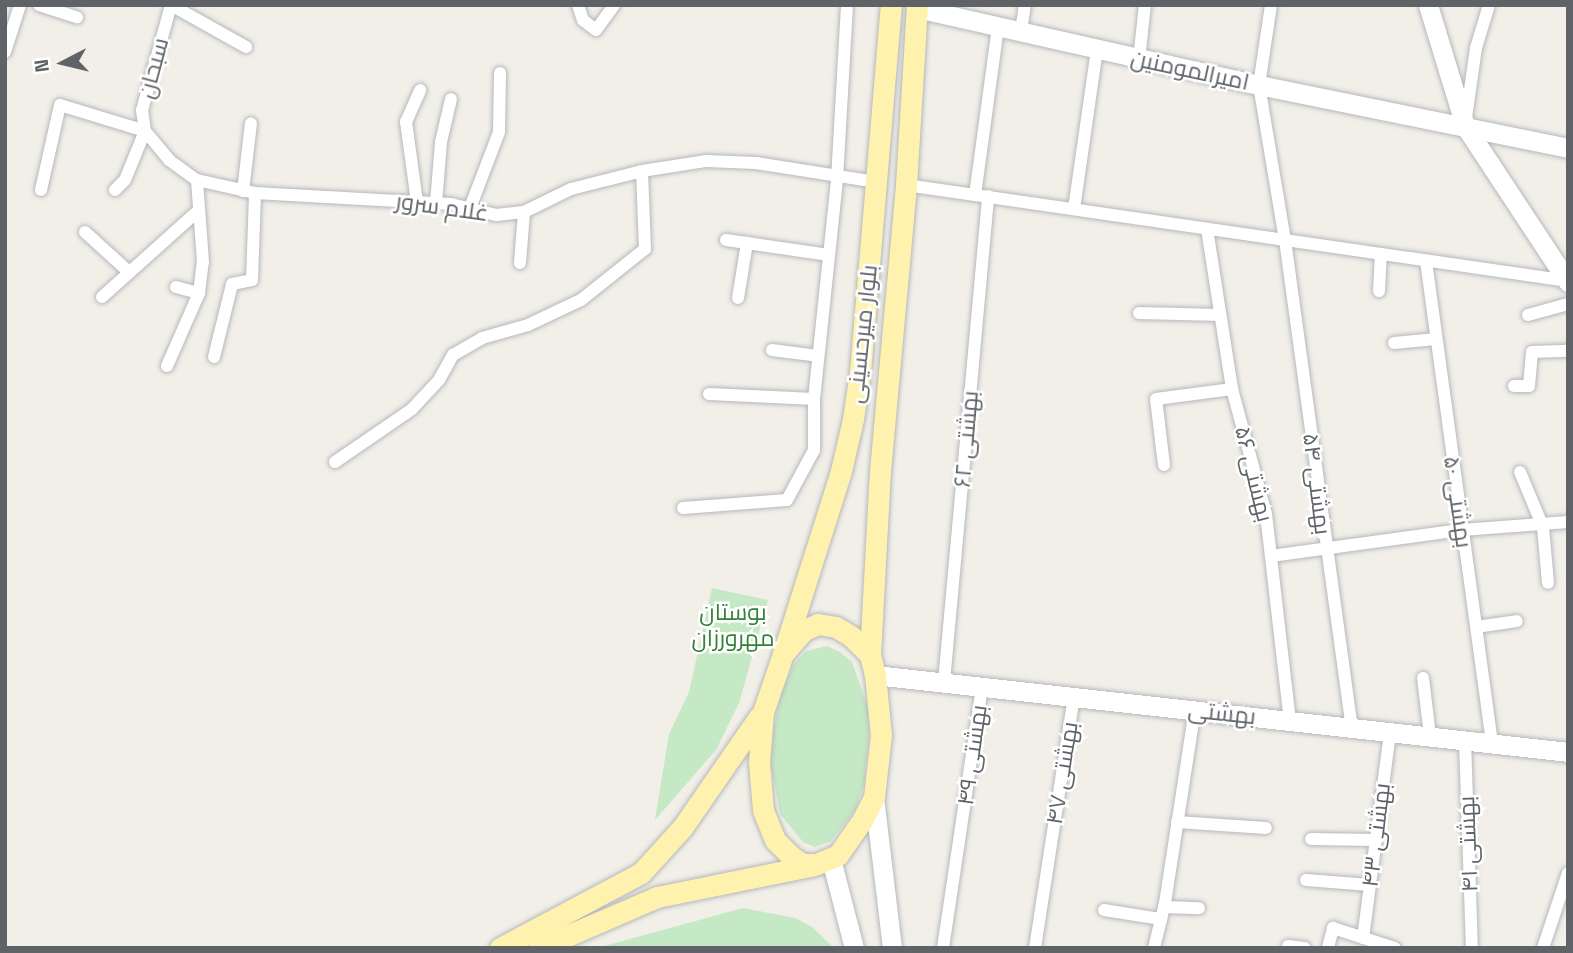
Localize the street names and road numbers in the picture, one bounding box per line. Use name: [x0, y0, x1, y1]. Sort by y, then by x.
street label: سبحان: [132, 35, 174, 101]
street label: امیرالمومنین: [1128, 44, 1252, 96]
street label: غلام سرور: [394, 187, 490, 227]
street label: بلوار میرحسینی: [841, 263, 883, 405]
street label: بهشتی ۶۲: [948, 389, 984, 489]
street label: بهشتی ۵۶: [1229, 423, 1279, 525]
street label: بهشتی ۵۴: [1297, 432, 1337, 536]
street label: بهشتی ۵۰: [1438, 454, 1478, 550]
street label: بهشتی: [1187, 696, 1257, 730]
street label: بهشتی ۴۹: [951, 703, 993, 807]
street label: بهشتی ۴۷: [1040, 720, 1084, 826]
street label: بهشتی ۴۳: [1356, 781, 1396, 889]
street label: بهشتی ۴۱: [1453, 795, 1483, 893]

